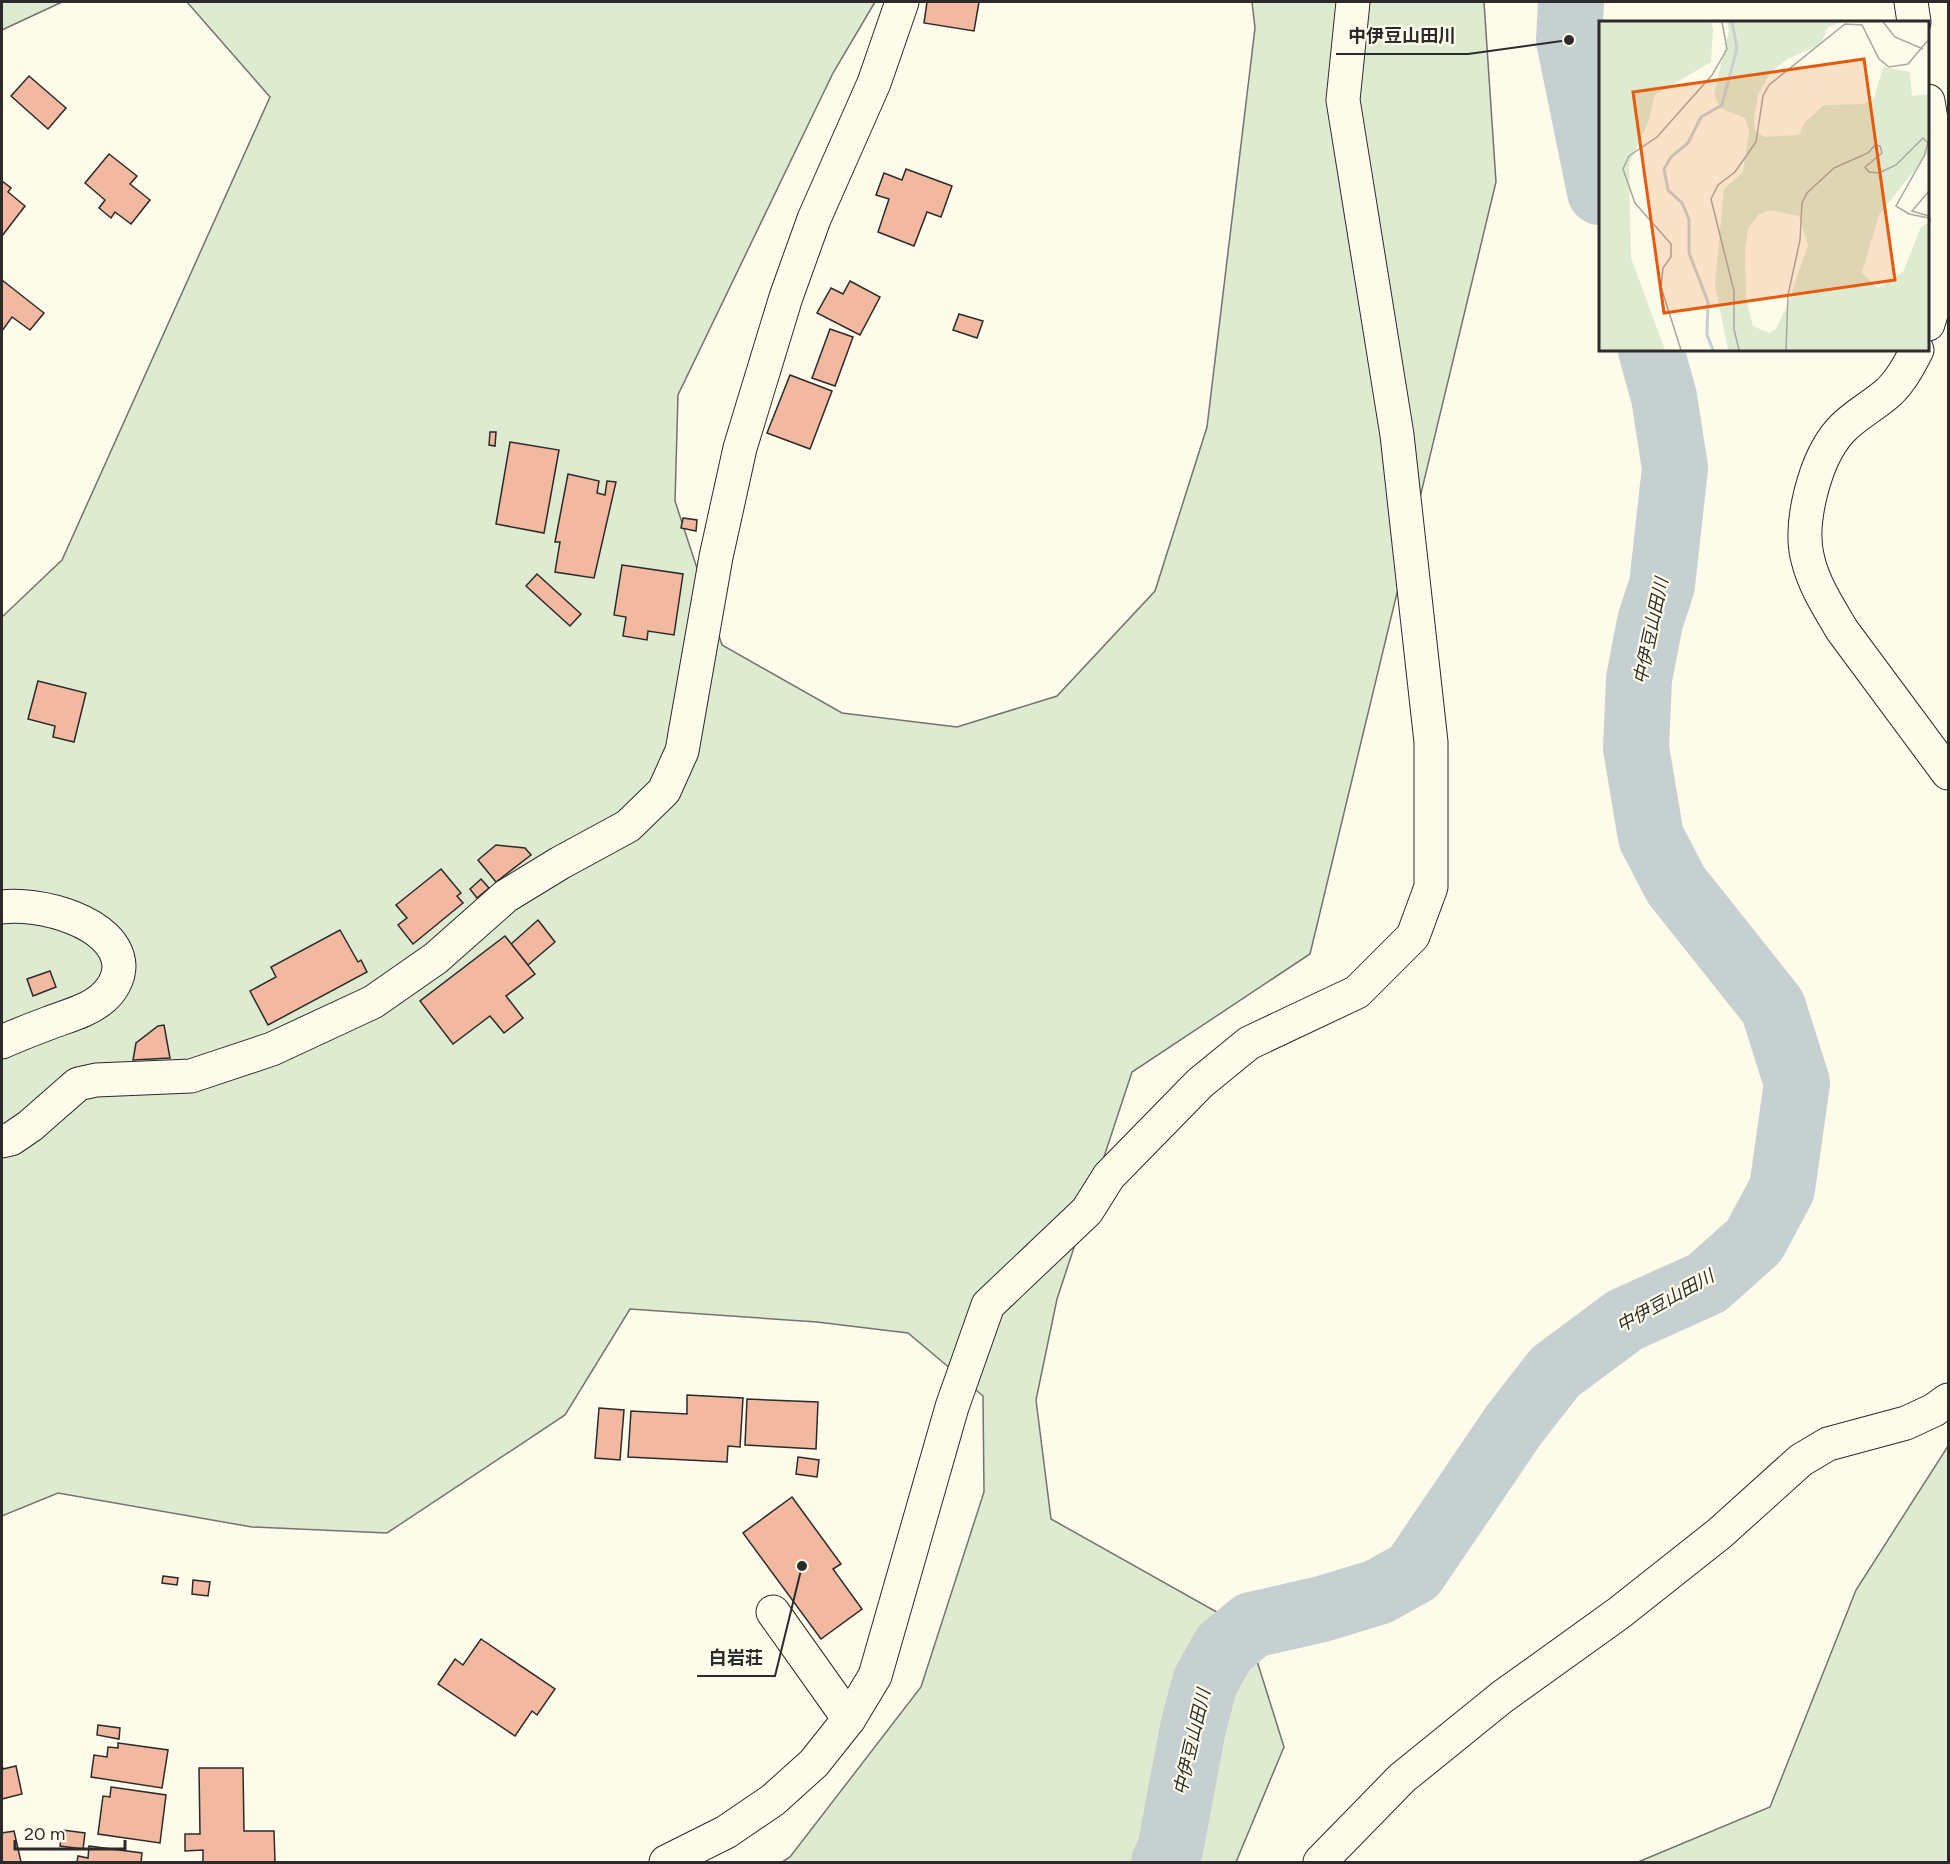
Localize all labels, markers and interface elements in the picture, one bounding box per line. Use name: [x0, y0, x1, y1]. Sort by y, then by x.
callout: 中伊豆山田川: [1336, 18, 1468, 54]
inset map: [1599, 21, 1929, 351]
text: 中伊豆山田川: [1348, 25, 1456, 47]
water label: 中伊豆山田川: [1629, 574, 1673, 686]
water label: 中伊豆山田川: [1612, 1264, 1719, 1337]
callout: 白岩荘: [697, 1640, 775, 1676]
text: 白岩荘: [709, 1647, 763, 1669]
water label: 中伊豆山田川: [1169, 1685, 1215, 1797]
scale bar: [15, 1813, 124, 1851]
text: 20 m: [24, 1823, 65, 1845]

